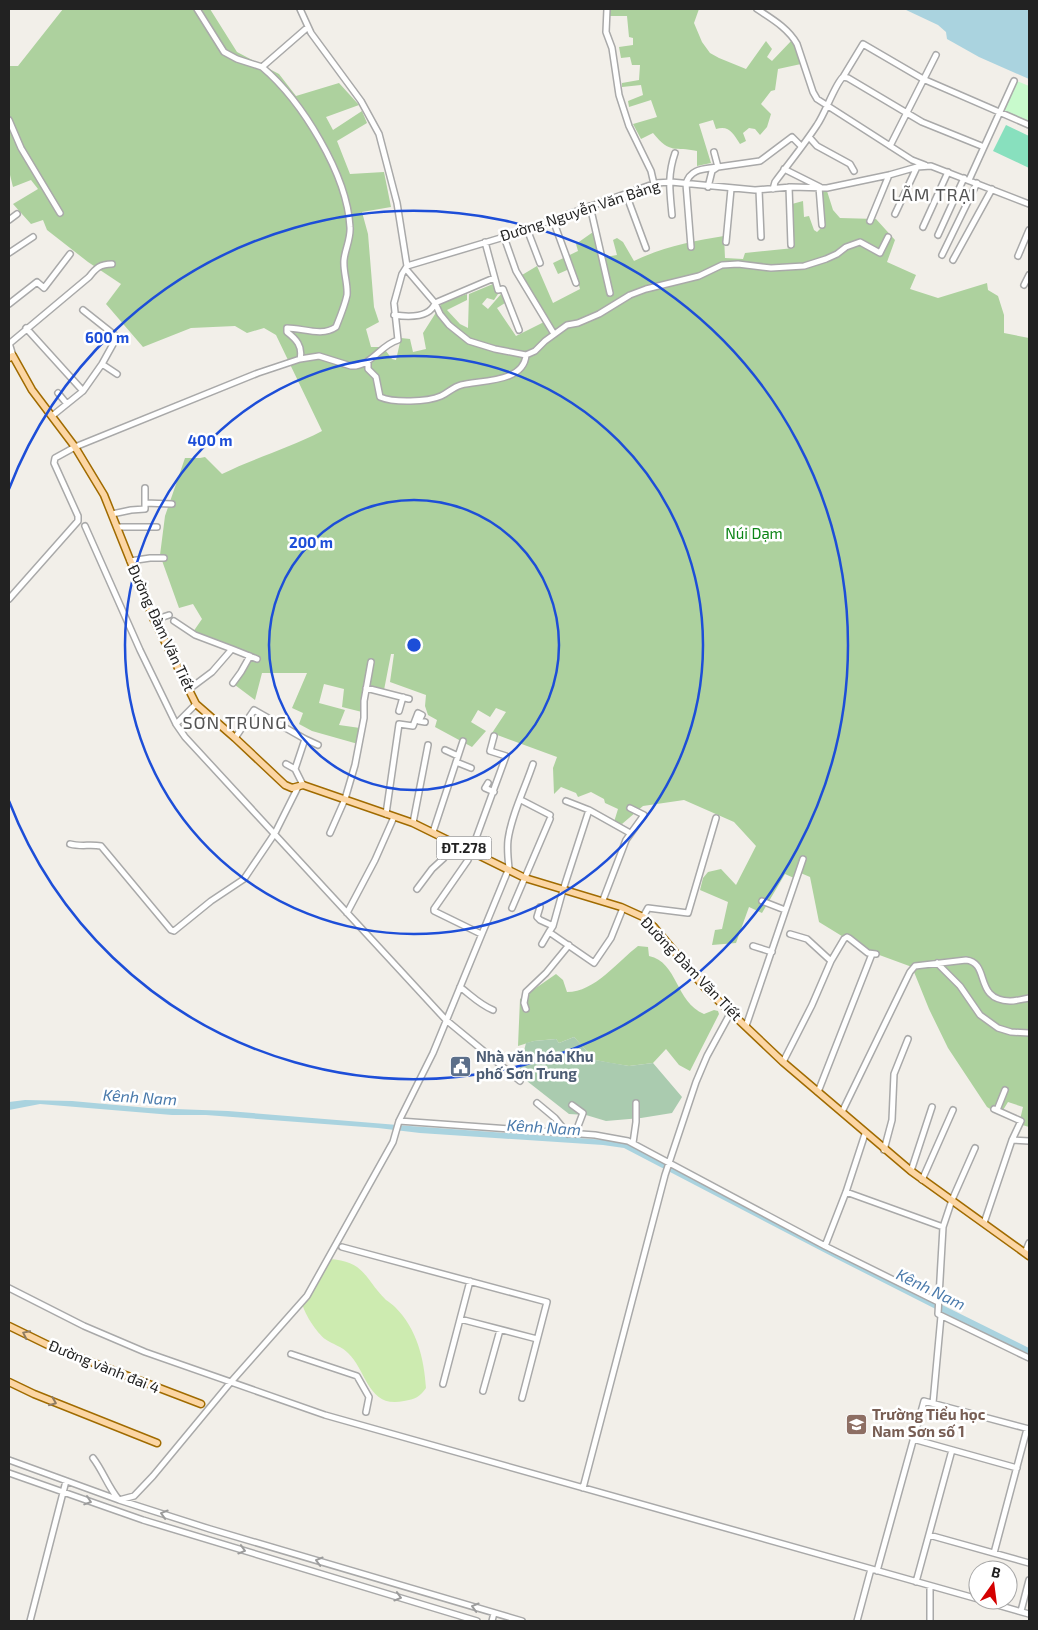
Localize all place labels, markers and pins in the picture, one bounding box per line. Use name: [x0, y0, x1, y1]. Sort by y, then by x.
centre of rings: [405, 636, 423, 654]
place label: Nhà văn hóa Khu phố Sơn Trung: [476, 1047, 594, 1082]
public building icon: Nhà văn hóa Khu phố Sơn Trung: [448, 1054, 472, 1078]
place label: Trường Tiểu học Nam Sơn số 1: [872, 1405, 986, 1440]
school or university icon: Trường Tiểu học Nam Sơn số 1: [844, 1412, 868, 1436]

